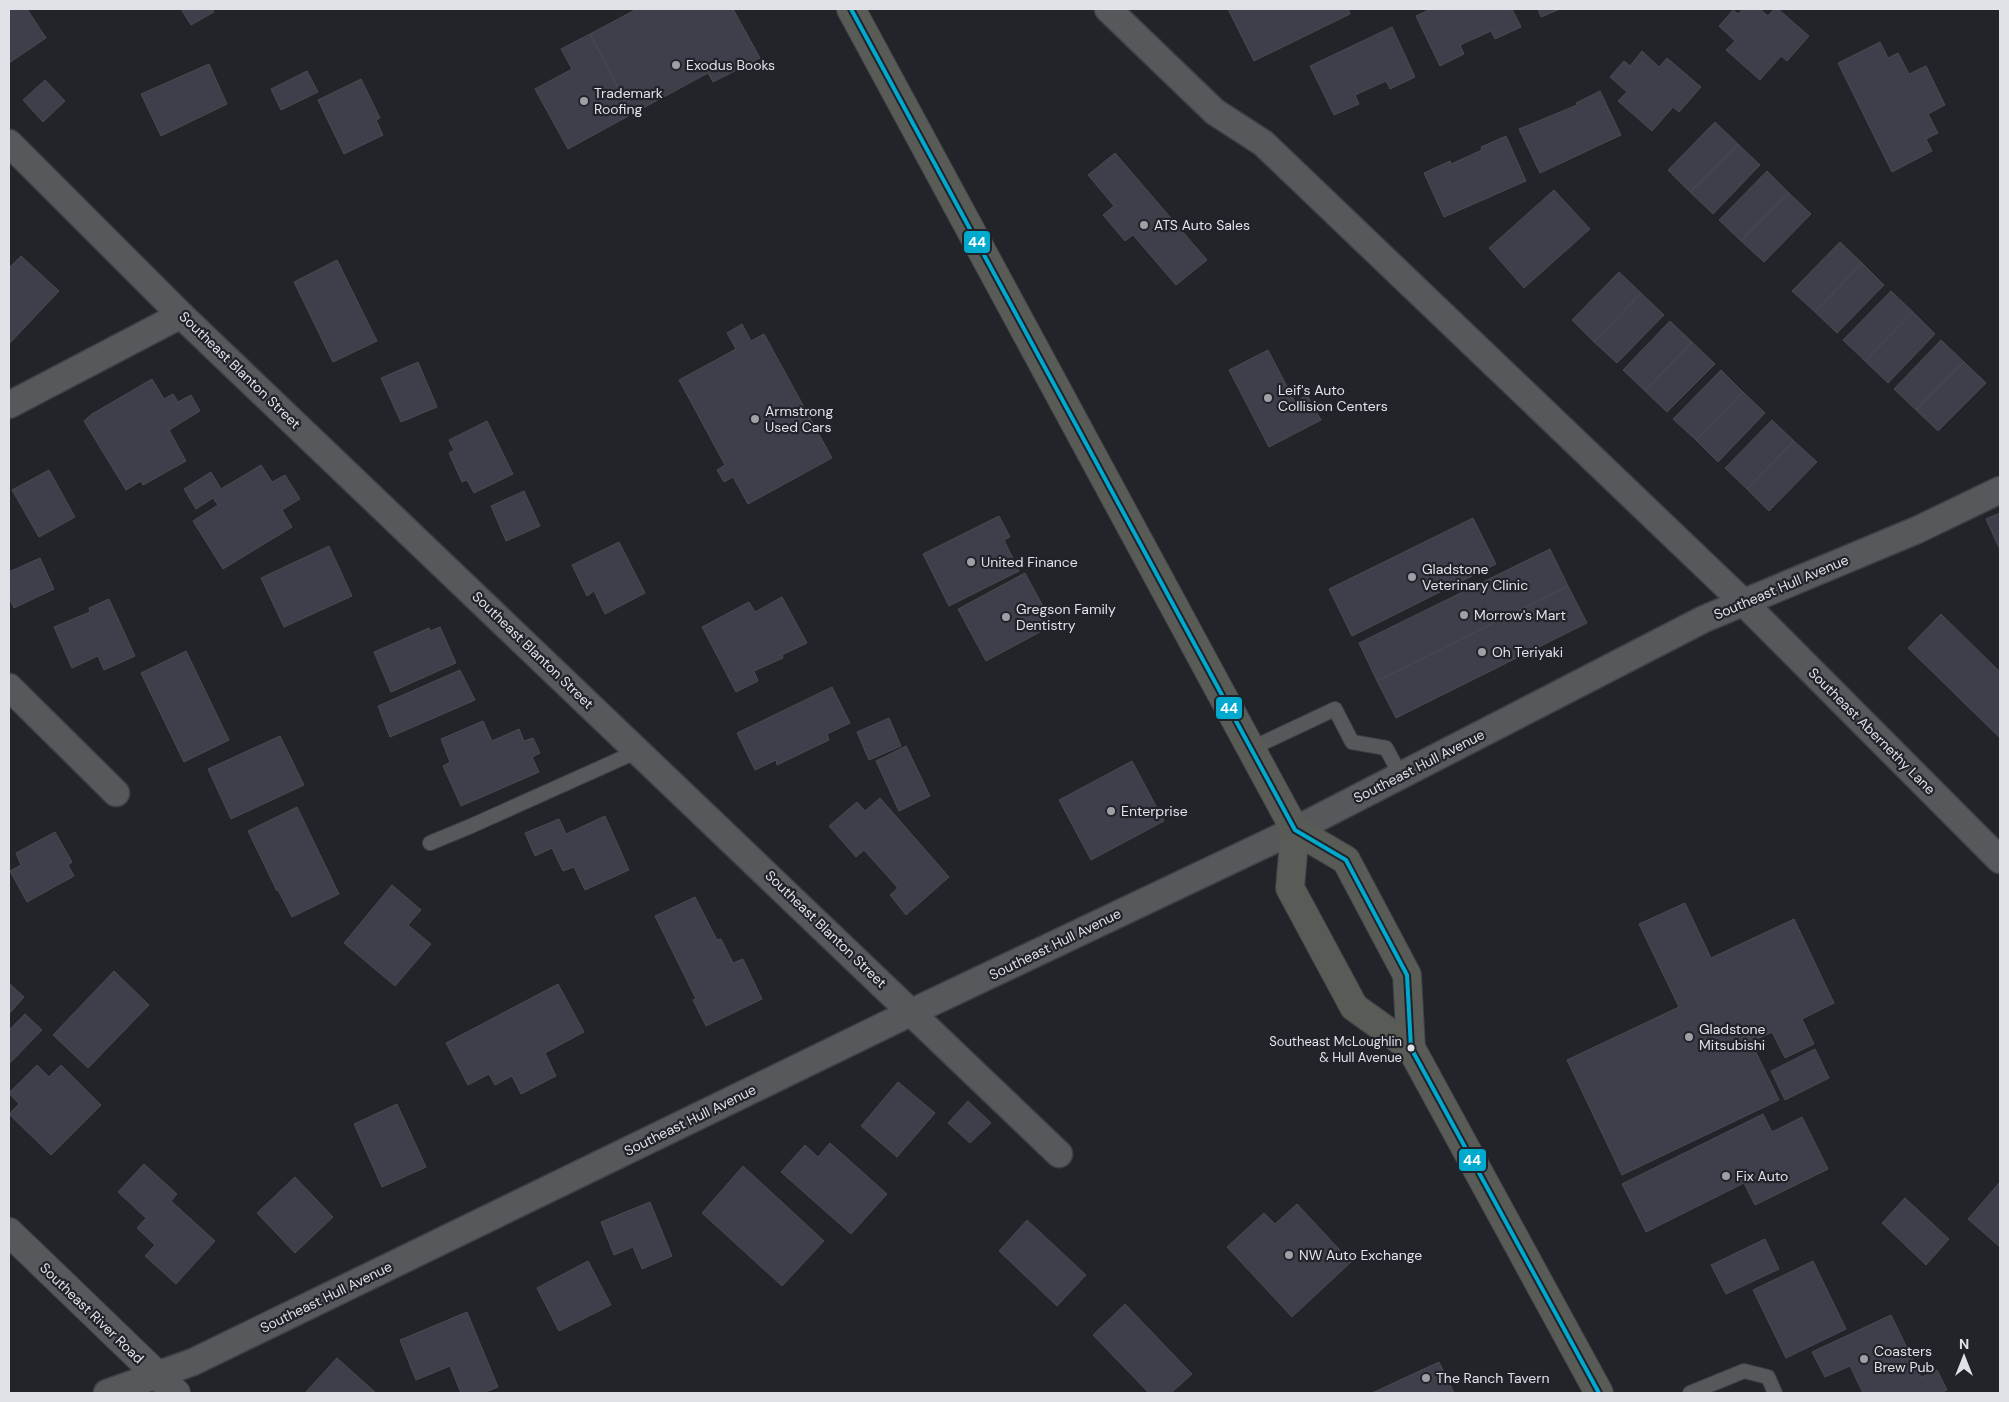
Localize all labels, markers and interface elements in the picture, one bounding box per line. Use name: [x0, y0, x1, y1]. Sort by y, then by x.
place label: Exodus Books: [686, 56, 775, 74]
marker: Exodus Books: [670, 59, 682, 71]
place label: Trademark Roofing: [594, 84, 663, 118]
marker: Trademark Roofing: [578, 95, 590, 107]
place label: ATS Auto Sales: [1154, 216, 1250, 234]
marker: ATS Auto Sales: [1138, 219, 1150, 231]
line badge: 44: [963, 230, 991, 254]
text: 44: [968, 233, 986, 251]
street label: Southeast Blanton Street: [176, 307, 304, 433]
place label: Leif's Auto Collision Centers: [1278, 381, 1388, 415]
marker: Leif's Auto Collision Centers: [1262, 392, 1274, 404]
place label: Armstrong Used Cars: [765, 402, 833, 436]
marker: Armstrong Used Cars: [749, 413, 761, 425]
street label: Southeast Hull Avenue: [1711, 550, 1851, 624]
place label: United Finance: [981, 553, 1078, 571]
marker: United Finance: [965, 556, 977, 568]
place label: Gladstone Veterinary Clinic: [1422, 560, 1528, 594]
marker: Gladstone Veterinary Clinic: [1406, 571, 1418, 583]
street label: Southeast Blanton Street: [469, 587, 597, 713]
place label: Gregson Family Dentistry: [1016, 600, 1116, 634]
place label: Morrow's Mart: [1474, 606, 1566, 624]
marker: Morrow's Mart: [1458, 609, 1470, 621]
marker: Gregson Family Dentistry: [1000, 611, 1012, 623]
place label: Oh Teriyaki: [1492, 643, 1563, 661]
marker: Oh Teriyaki: [1476, 646, 1488, 658]
street label: Southeast Abernethy Lane: [1805, 664, 1939, 798]
line badge: 44: [1215, 696, 1243, 720]
text: 44: [1220, 699, 1238, 717]
street label: Southeast Hull Avenue: [1351, 725, 1488, 807]
place label: Enterprise: [1121, 802, 1188, 820]
marker: Enterprise: [1105, 805, 1117, 817]
street label: Southeast Blanton Street: [762, 866, 890, 992]
street label: Southeast Hull Avenue: [986, 904, 1124, 984]
place label: Gladstone Mitsubishi: [1699, 1020, 1765, 1054]
marker: Gladstone Mitsubishi: [1683, 1031, 1695, 1043]
place label: Southeast McLoughlin & Hull Avenue: [1269, 1033, 1402, 1066]
marker: Southeast McLoughlin & Hull Avenue: [1406, 1043, 1416, 1053]
street label: Southeast Hull Avenue: [621, 1080, 759, 1160]
line badge: 44: [1458, 1148, 1487, 1172]
text: 44: [1463, 1151, 1481, 1169]
place label: Fix Auto: [1736, 1167, 1788, 1185]
marker: Fix Auto: [1720, 1170, 1732, 1182]
place label: NW Auto Exchange: [1299, 1246, 1422, 1264]
marker: NW Auto Exchange: [1283, 1249, 1295, 1261]
street label: Southeast Hull Avenue: [257, 1257, 395, 1337]
street label: Southeast River Road: [36, 1259, 148, 1367]
north arrow: [1939, 1332, 1989, 1382]
text: N: [1959, 1335, 1969, 1353]
place label: Coasters Brew Pub: [1874, 1342, 1935, 1376]
marker: Coasters Brew Pub: [1858, 1353, 1870, 1365]
place label: The Ranch Tavern: [1436, 1369, 1550, 1387]
marker: The Ranch Tavern: [1420, 1372, 1432, 1384]

